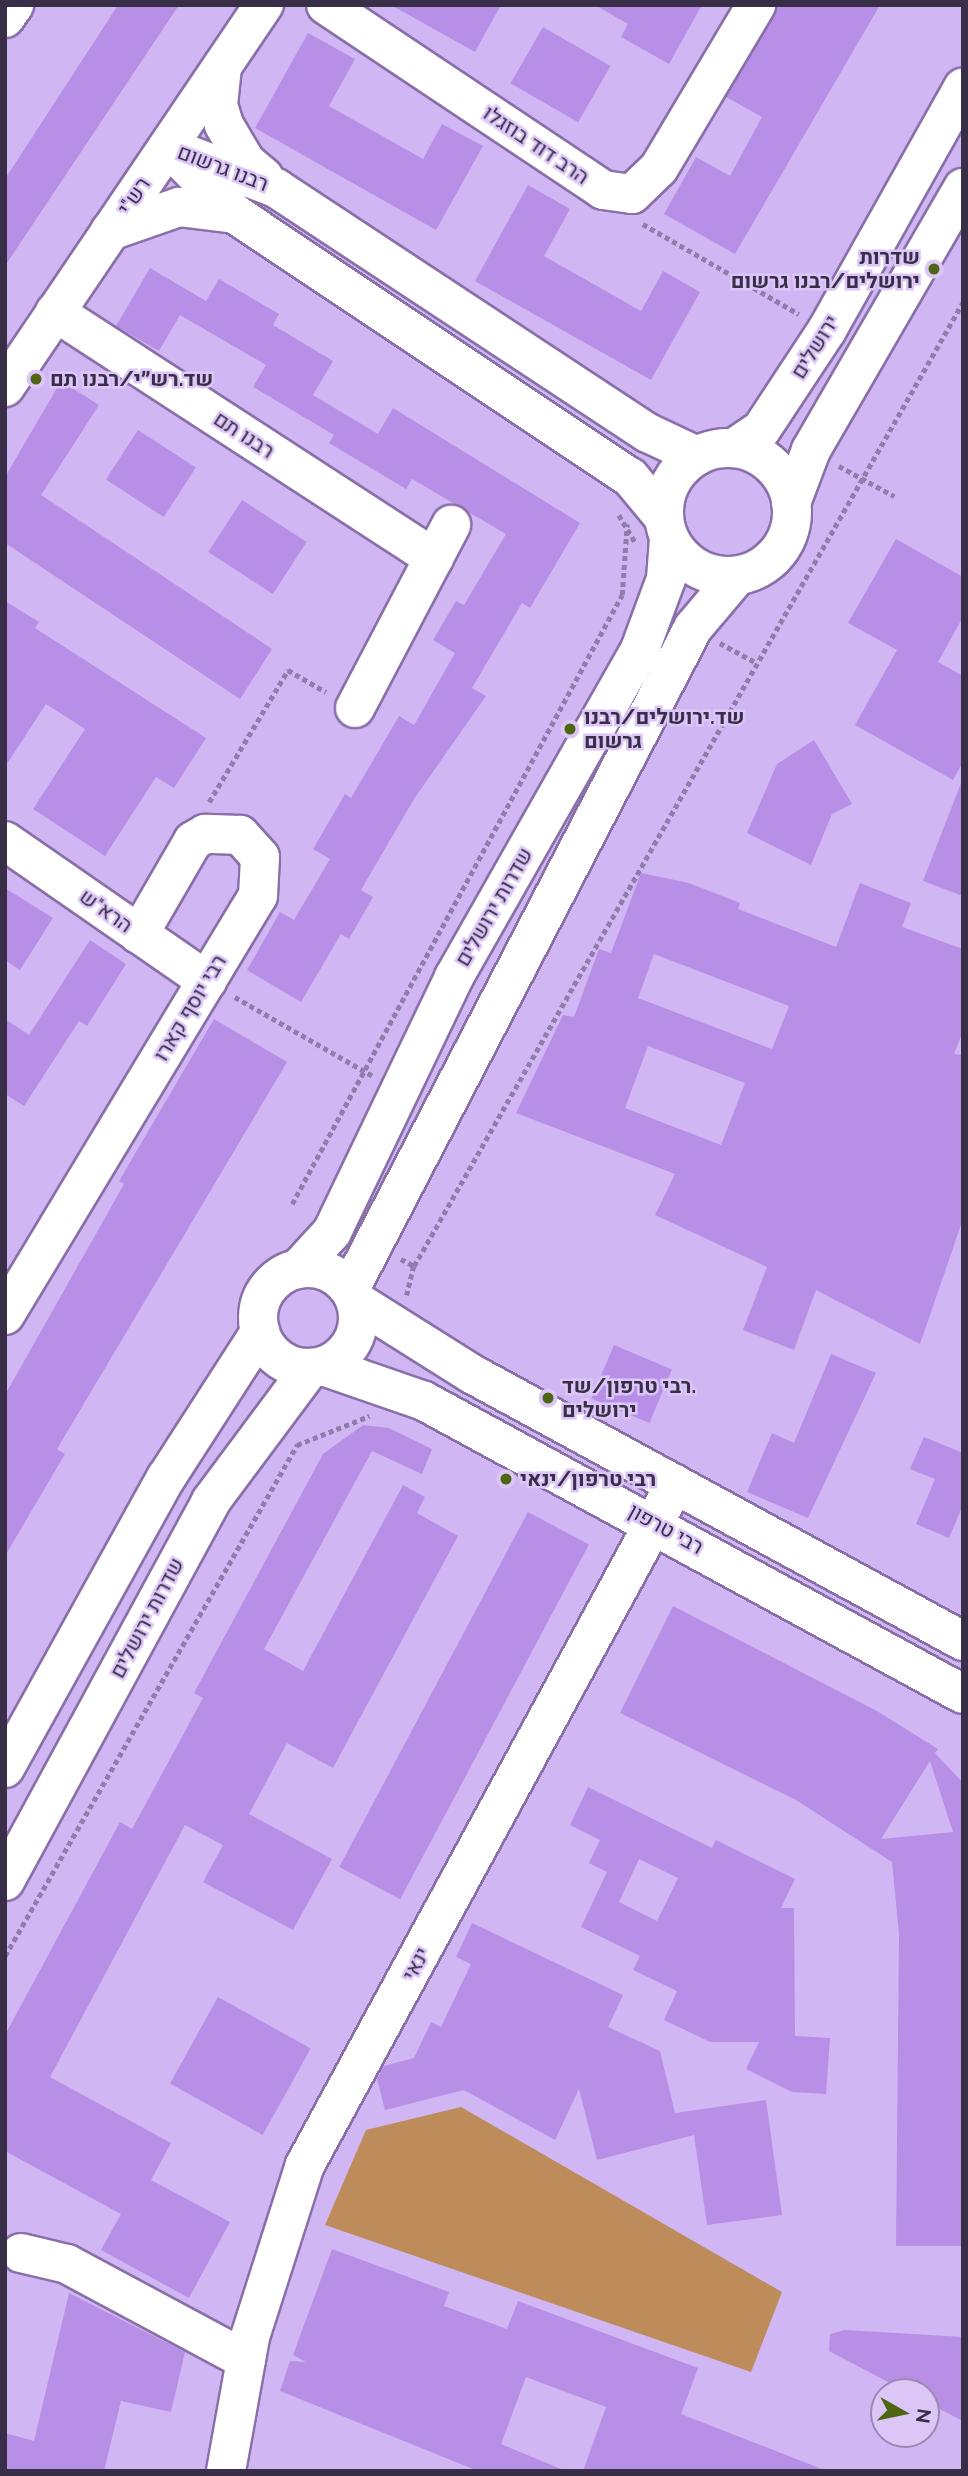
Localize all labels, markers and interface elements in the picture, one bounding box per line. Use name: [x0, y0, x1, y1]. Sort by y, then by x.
street label: הרב דוד בוזגלו: [478, 100, 594, 190]
street label: רבנו גרשום: [174, 139, 272, 197]
street label: רש"י: [113, 173, 155, 219]
place label: שדרות ירושלים/רבנו גרשום: [731, 244, 920, 294]
marker: שדרות ירושלים/רבנו גרשום: [926, 261, 942, 277]
street label: ירושלים: [786, 311, 844, 383]
place label: שד.רש״י/רבנו תם: [50, 366, 213, 392]
marker: שד.רש״י/רבנו תם: [28, 371, 44, 387]
street label: רבנו תם: [209, 406, 279, 464]
place label: שד.ירושלים/רבנו גרשום: [584, 704, 745, 754]
marker: שד.ירושלים/רבנו גרשום: [562, 721, 578, 737]
street label: שדרות ירושלים: [450, 843, 538, 971]
street label: הרא"ש: [75, 884, 137, 938]
street label: רבי יוסף קארו: [148, 950, 232, 1066]
place label: רבי טרפון/שד. ירושלים: [562, 1373, 696, 1423]
marker: רבי טרפון/שד. ירושלים: [540, 1390, 556, 1406]
place label: רבי טרפון/ינאי: [520, 1466, 656, 1492]
marker: רבי טרפון/ינאי: [498, 1471, 514, 1487]
street label: רבי טרפון: [624, 1498, 708, 1560]
street label: שדרות ירושלים: [105, 1554, 189, 1682]
street label: ינאי: [397, 1943, 435, 1985]
north arrow: [870, 2378, 940, 2448]
text: N: [912, 2407, 936, 2425]

